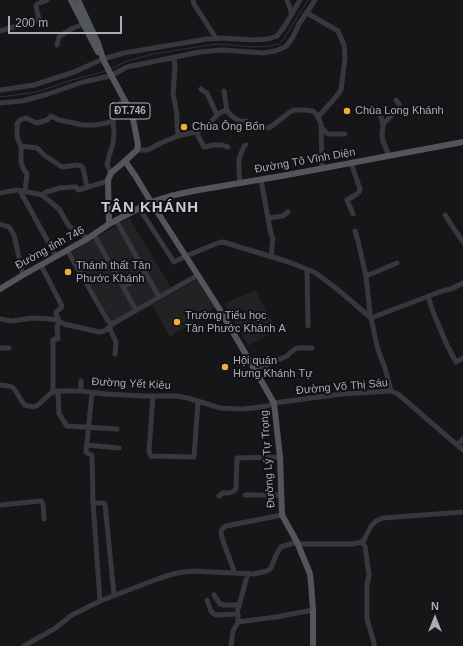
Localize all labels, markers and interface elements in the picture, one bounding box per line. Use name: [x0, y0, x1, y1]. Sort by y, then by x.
scale bar: [10, 8, 124, 34]
text: 200 m: [15, 16, 48, 30]
road number: ĐT.746: [110, 103, 150, 119]
place label: Chùa Long Khánh: [355, 104, 444, 118]
marker: Chùa Long Khánh: [342, 106, 352, 116]
place label: Chùa Ông Bổn: [192, 120, 265, 134]
marker: Chùa Ông Bổn: [179, 122, 189, 132]
street label: Đường Tô Vĩnh Diện: [254, 146, 356, 176]
district label: TÂN KHÁNH: [101, 199, 199, 217]
street label: Đường tỉnh 746: [13, 224, 87, 272]
place label: Thánh thất Tân Phước Khánh: [76, 259, 151, 285]
marker: Thánh thất Tân Phước Khánh: [63, 267, 73, 277]
place label: Trường Tiểu học Tân Phước Khánh A: [185, 309, 286, 335]
marker: Trường Tiểu học Tân Phước Khánh A: [172, 317, 182, 327]
place label: Hội quán Hưng Khánh Tự: [233, 354, 313, 380]
marker: Hội quán Hưng Khánh Tự: [220, 362, 230, 372]
street label: Đường Yết Kiêu: [91, 375, 171, 393]
street label: Đường Võ Thị Sáu: [295, 376, 389, 398]
street label: Đường Lý Tự Trọng: [258, 410, 278, 508]
north arrow: [415, 598, 455, 638]
text: N: [431, 600, 439, 612]

